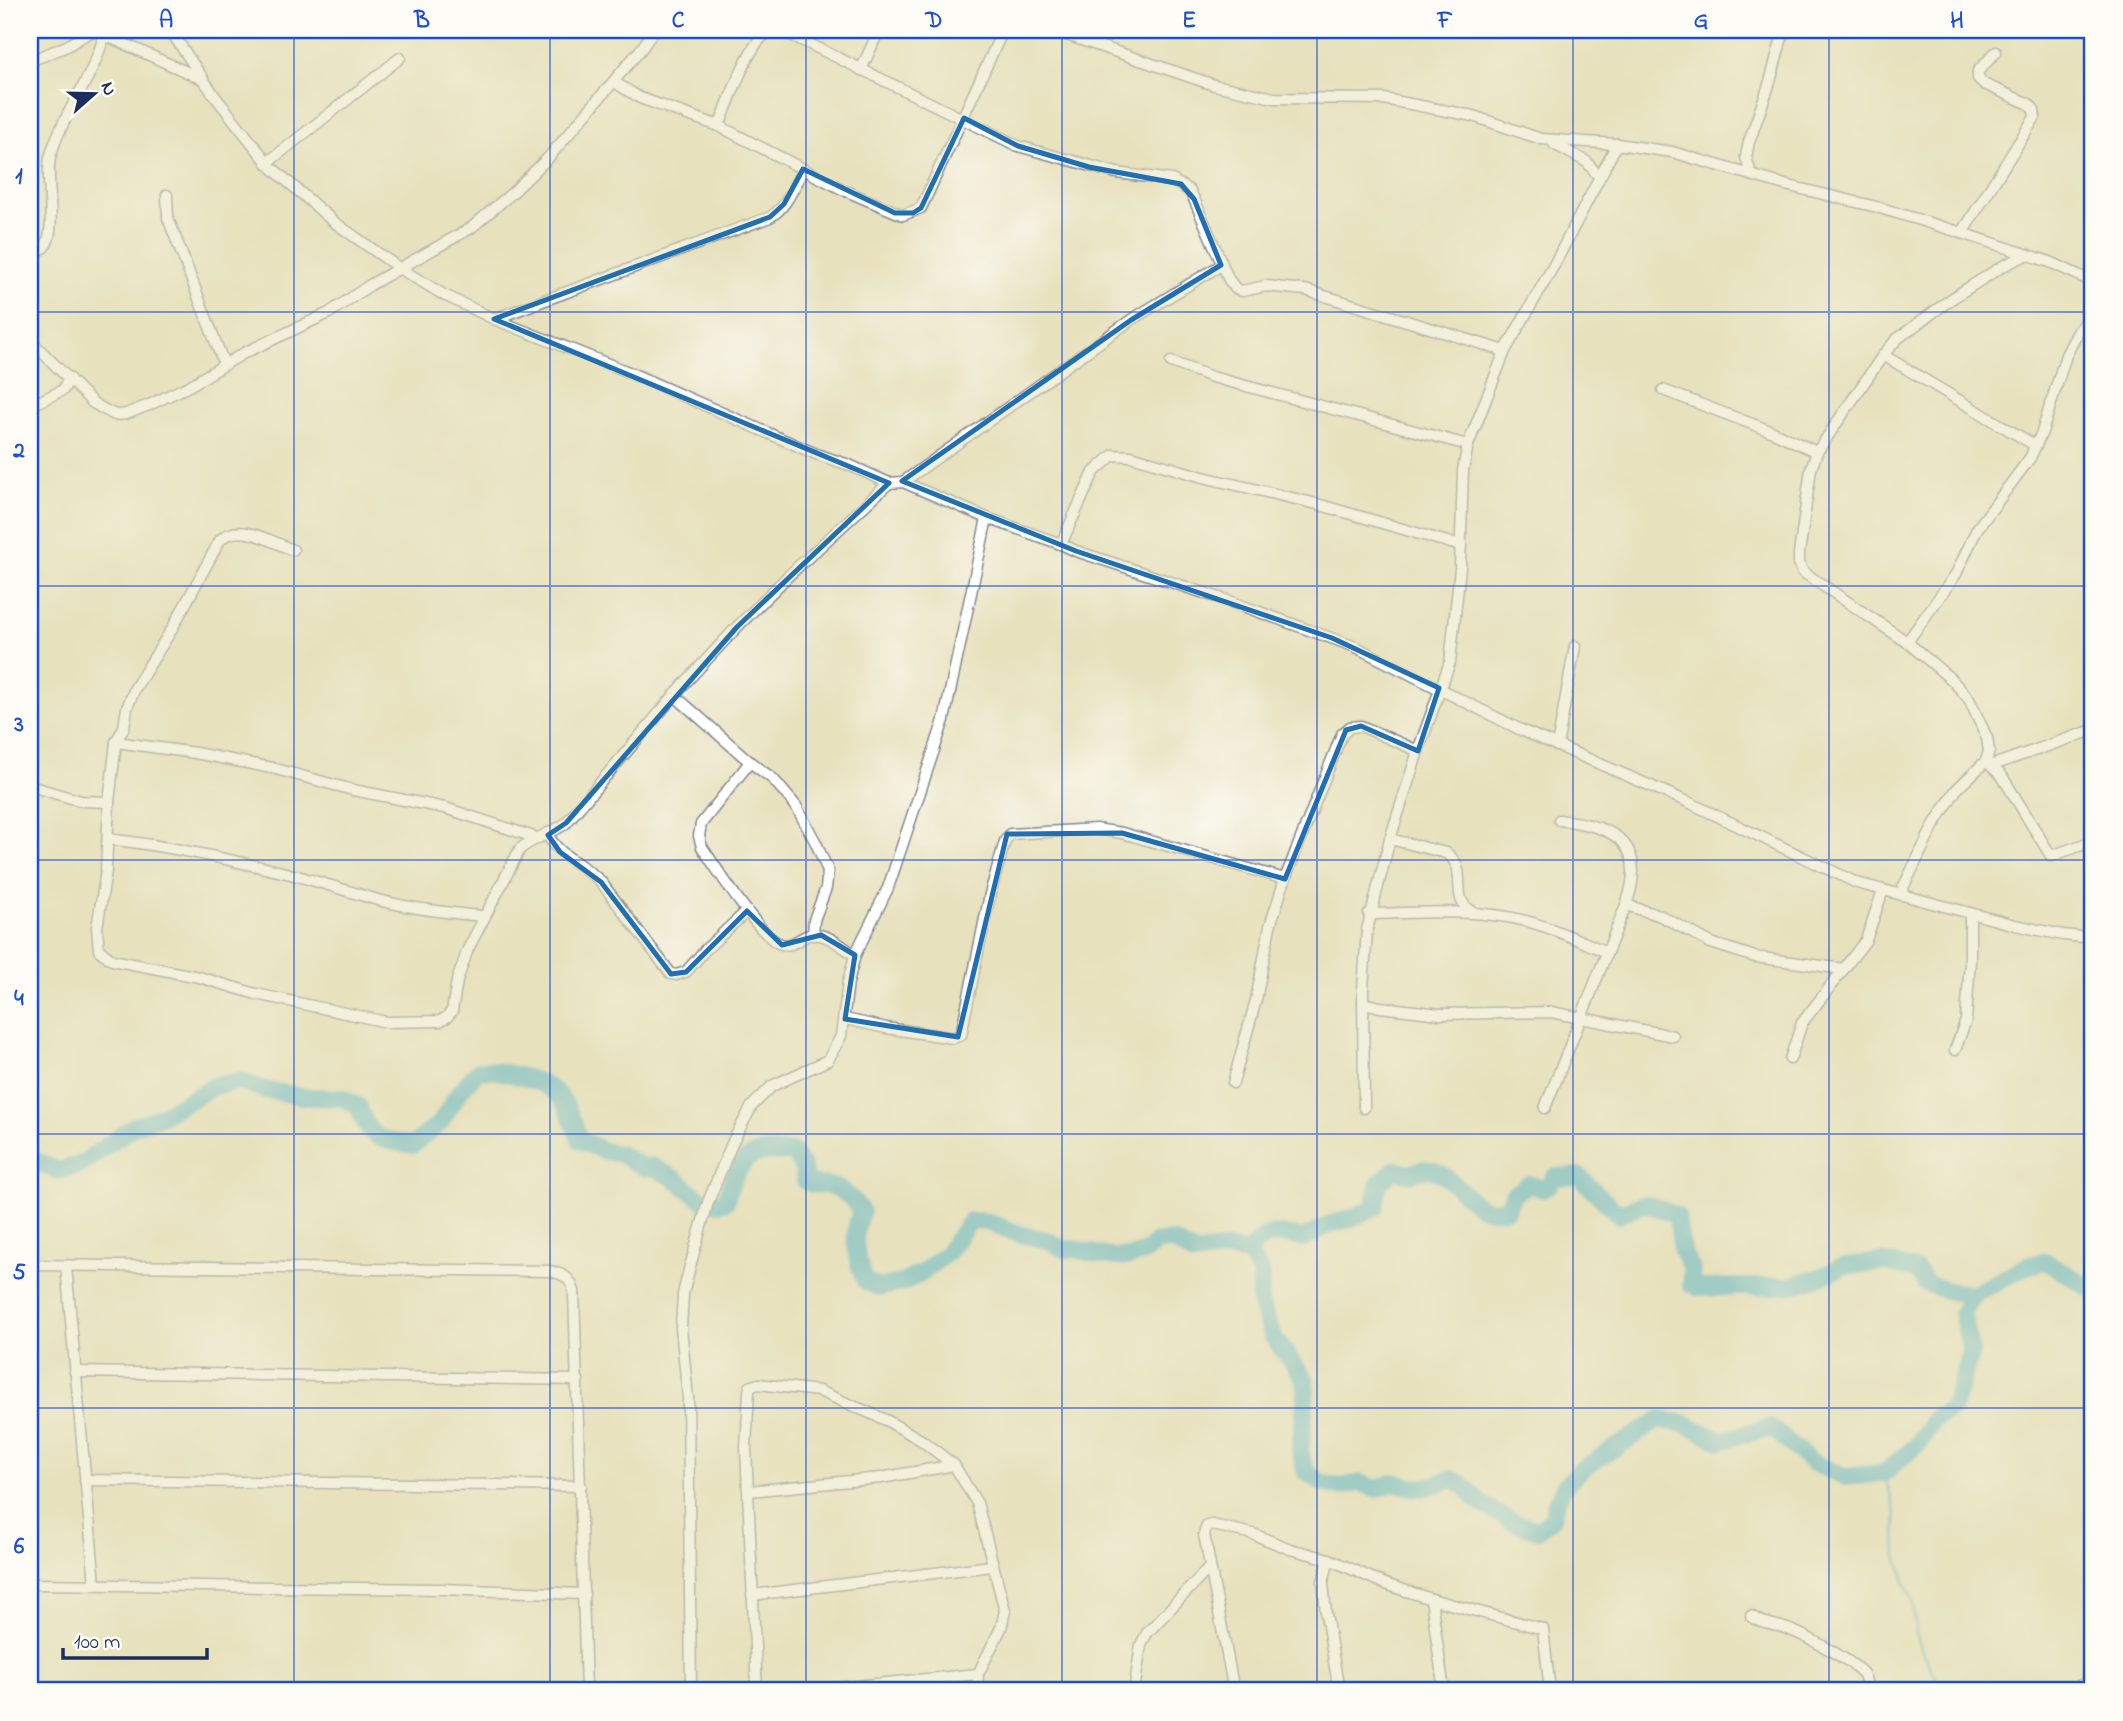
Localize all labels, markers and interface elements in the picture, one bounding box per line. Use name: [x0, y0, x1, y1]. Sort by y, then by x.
text: A: [159, 5, 173, 38]
text: B: [413, 5, 430, 38]
text: C: [672, 5, 685, 38]
text: D: [925, 5, 942, 38]
text: E: [1182, 5, 1196, 38]
text: F: [1437, 5, 1453, 38]
text: G: [1694, 5, 1708, 38]
text: H: [1950, 5, 1964, 38]
north arrow: [60, 60, 130, 130]
text: N: [93, 78, 123, 100]
text: 1: [15, 161, 23, 194]
text: 2: [12, 435, 25, 468]
text: 3: [13, 709, 24, 742]
text: 4: [14, 983, 24, 1016]
text: 5: [12, 1257, 26, 1290]
text: 6: [14, 1531, 25, 1564]
scale bar: [63, 1616, 206, 1660]
text: 100 m: [74, 1628, 120, 1658]

